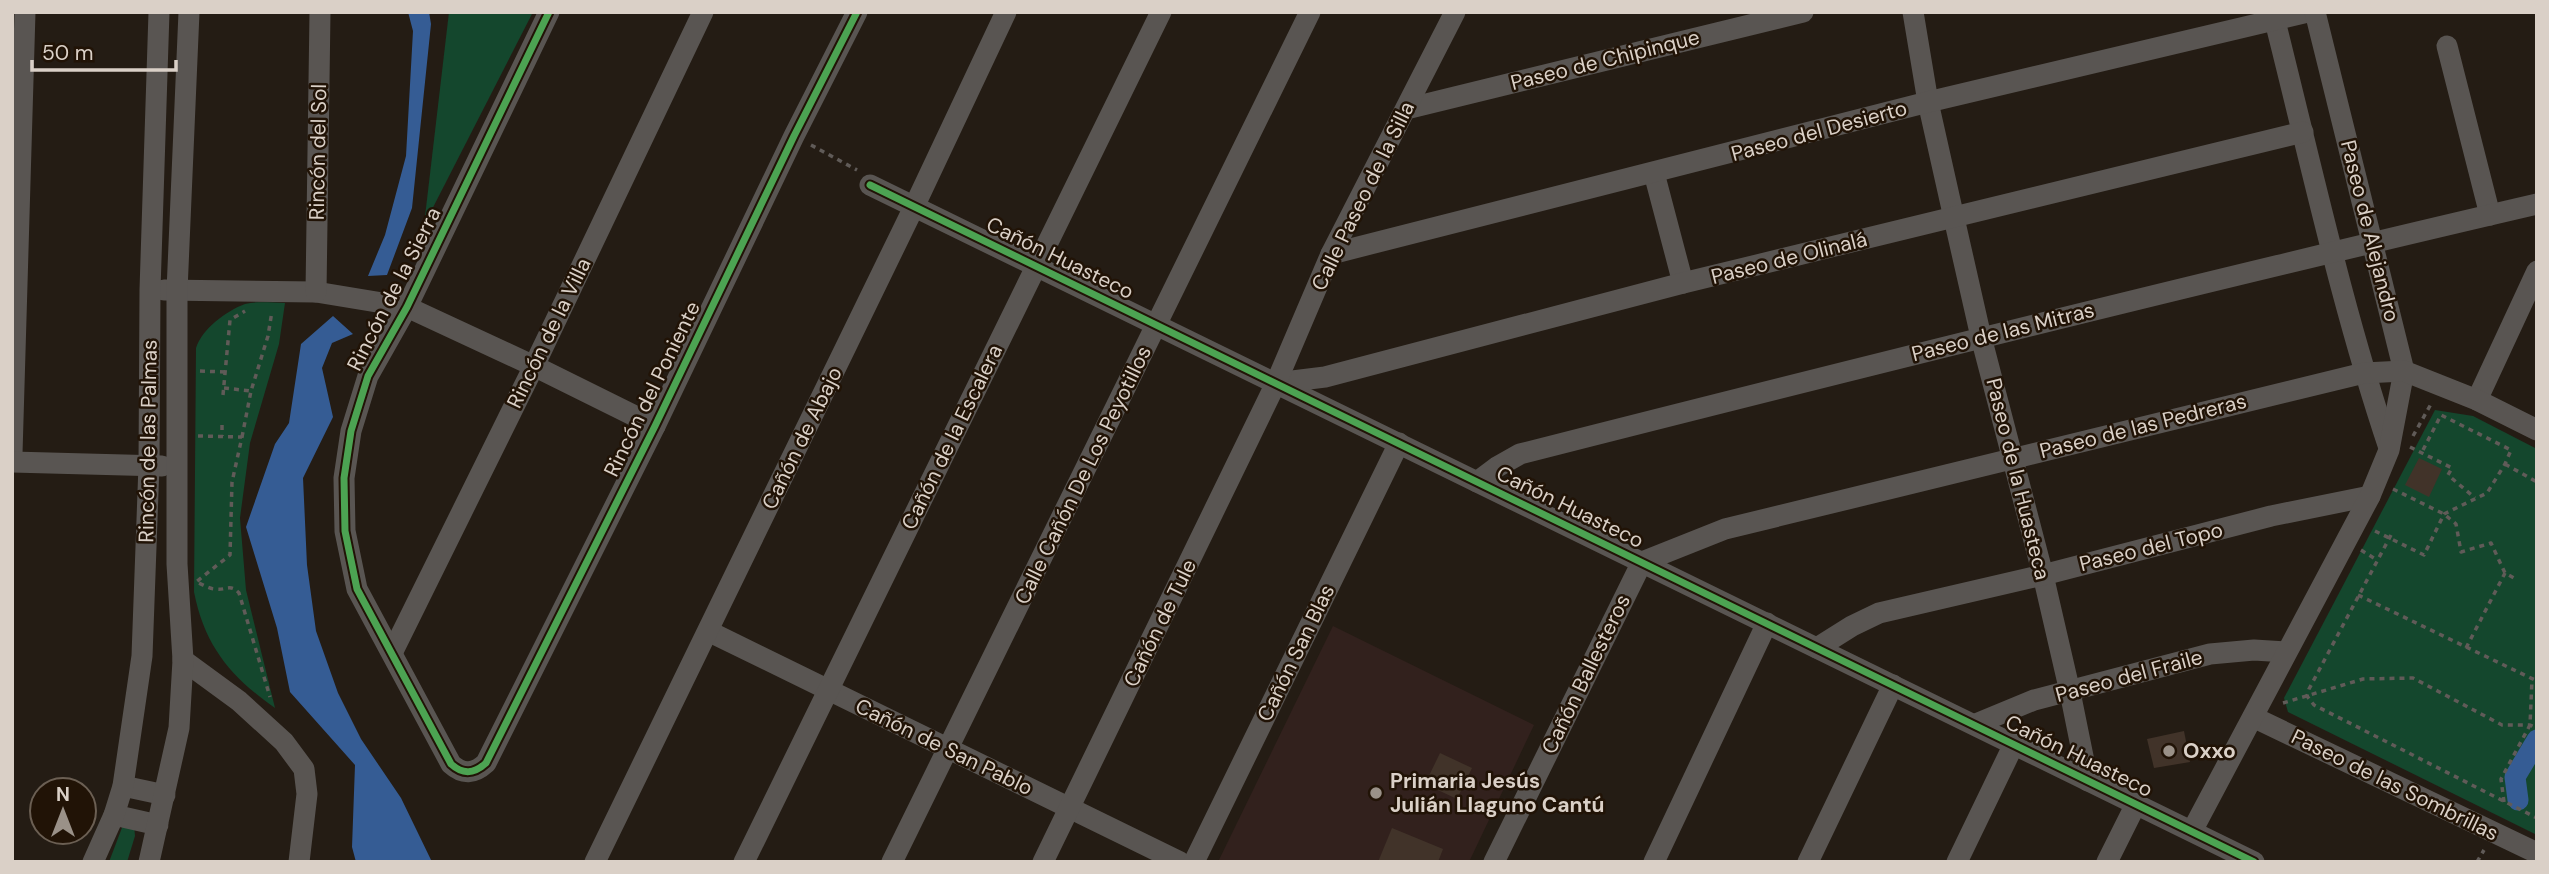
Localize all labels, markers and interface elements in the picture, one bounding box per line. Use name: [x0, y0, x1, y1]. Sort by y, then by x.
street label: Paseo de Chipinque: [1508, 23, 1702, 97]
scale bar: [32, 28, 175, 72]
text: 50 m: [42, 39, 93, 67]
street label: Rincón del Sol: [303, 84, 333, 220]
street label: Paseo del Desierto: [1728, 94, 1910, 168]
street label: Calle Paseo de la Silla: [1305, 97, 1421, 295]
street label: Paseo de Alejandro: [2334, 137, 2406, 325]
street label: Rincón de la Sierra: [341, 202, 447, 376]
street label: Cañón Huasteco: [982, 210, 1138, 306]
street label: Paseo de Olinalá: [1708, 225, 1870, 291]
street label: Rincón de la Villa: [500, 253, 598, 413]
street label: Paseo de las Mitras: [1909, 296, 2097, 368]
street label: Rincón del Poniente: [597, 297, 707, 481]
street label: Rincón de las Palmas: [132, 339, 164, 543]
street label: Cañón de la Escalera: [895, 340, 1009, 534]
street label: Calle Cañón De Los Peyotillos: [1008, 341, 1158, 609]
street label: Cañón de Abajo: [755, 362, 849, 514]
street label: Paseo de la Huasteca: [1979, 375, 2057, 583]
street label: Paseo de las Pedreras: [2037, 387, 2249, 465]
street label: Cañón Huasteco: [1492, 459, 1648, 555]
street label: Paseo del Topo: [2076, 516, 2226, 578]
street label: Cañón de Tule: [1117, 554, 1203, 691]
street label: Cañón San Blas: [1251, 580, 1341, 726]
street label: Cañón Ballesteros: [1535, 590, 1637, 758]
street label: Paseo del Fraile: [2052, 643, 2206, 709]
street label: Cañón de San Pablo: [851, 692, 1037, 802]
street label: Cañón Huasteco: [2001, 708, 2157, 804]
street label: Paseo de las Sombrillas: [2287, 723, 2503, 847]
place label: Oxxo: [2183, 737, 2236, 765]
marker: Oxxo: [2161, 743, 2177, 759]
place label: Primaria Jesús Julián Llaguno Cantú: [1390, 767, 1604, 819]
north arrow: [28, 776, 98, 846]
text: N: [56, 782, 70, 807]
marker: Primaria Jesús Julián Llaguno Cantú: [1368, 785, 1384, 801]

